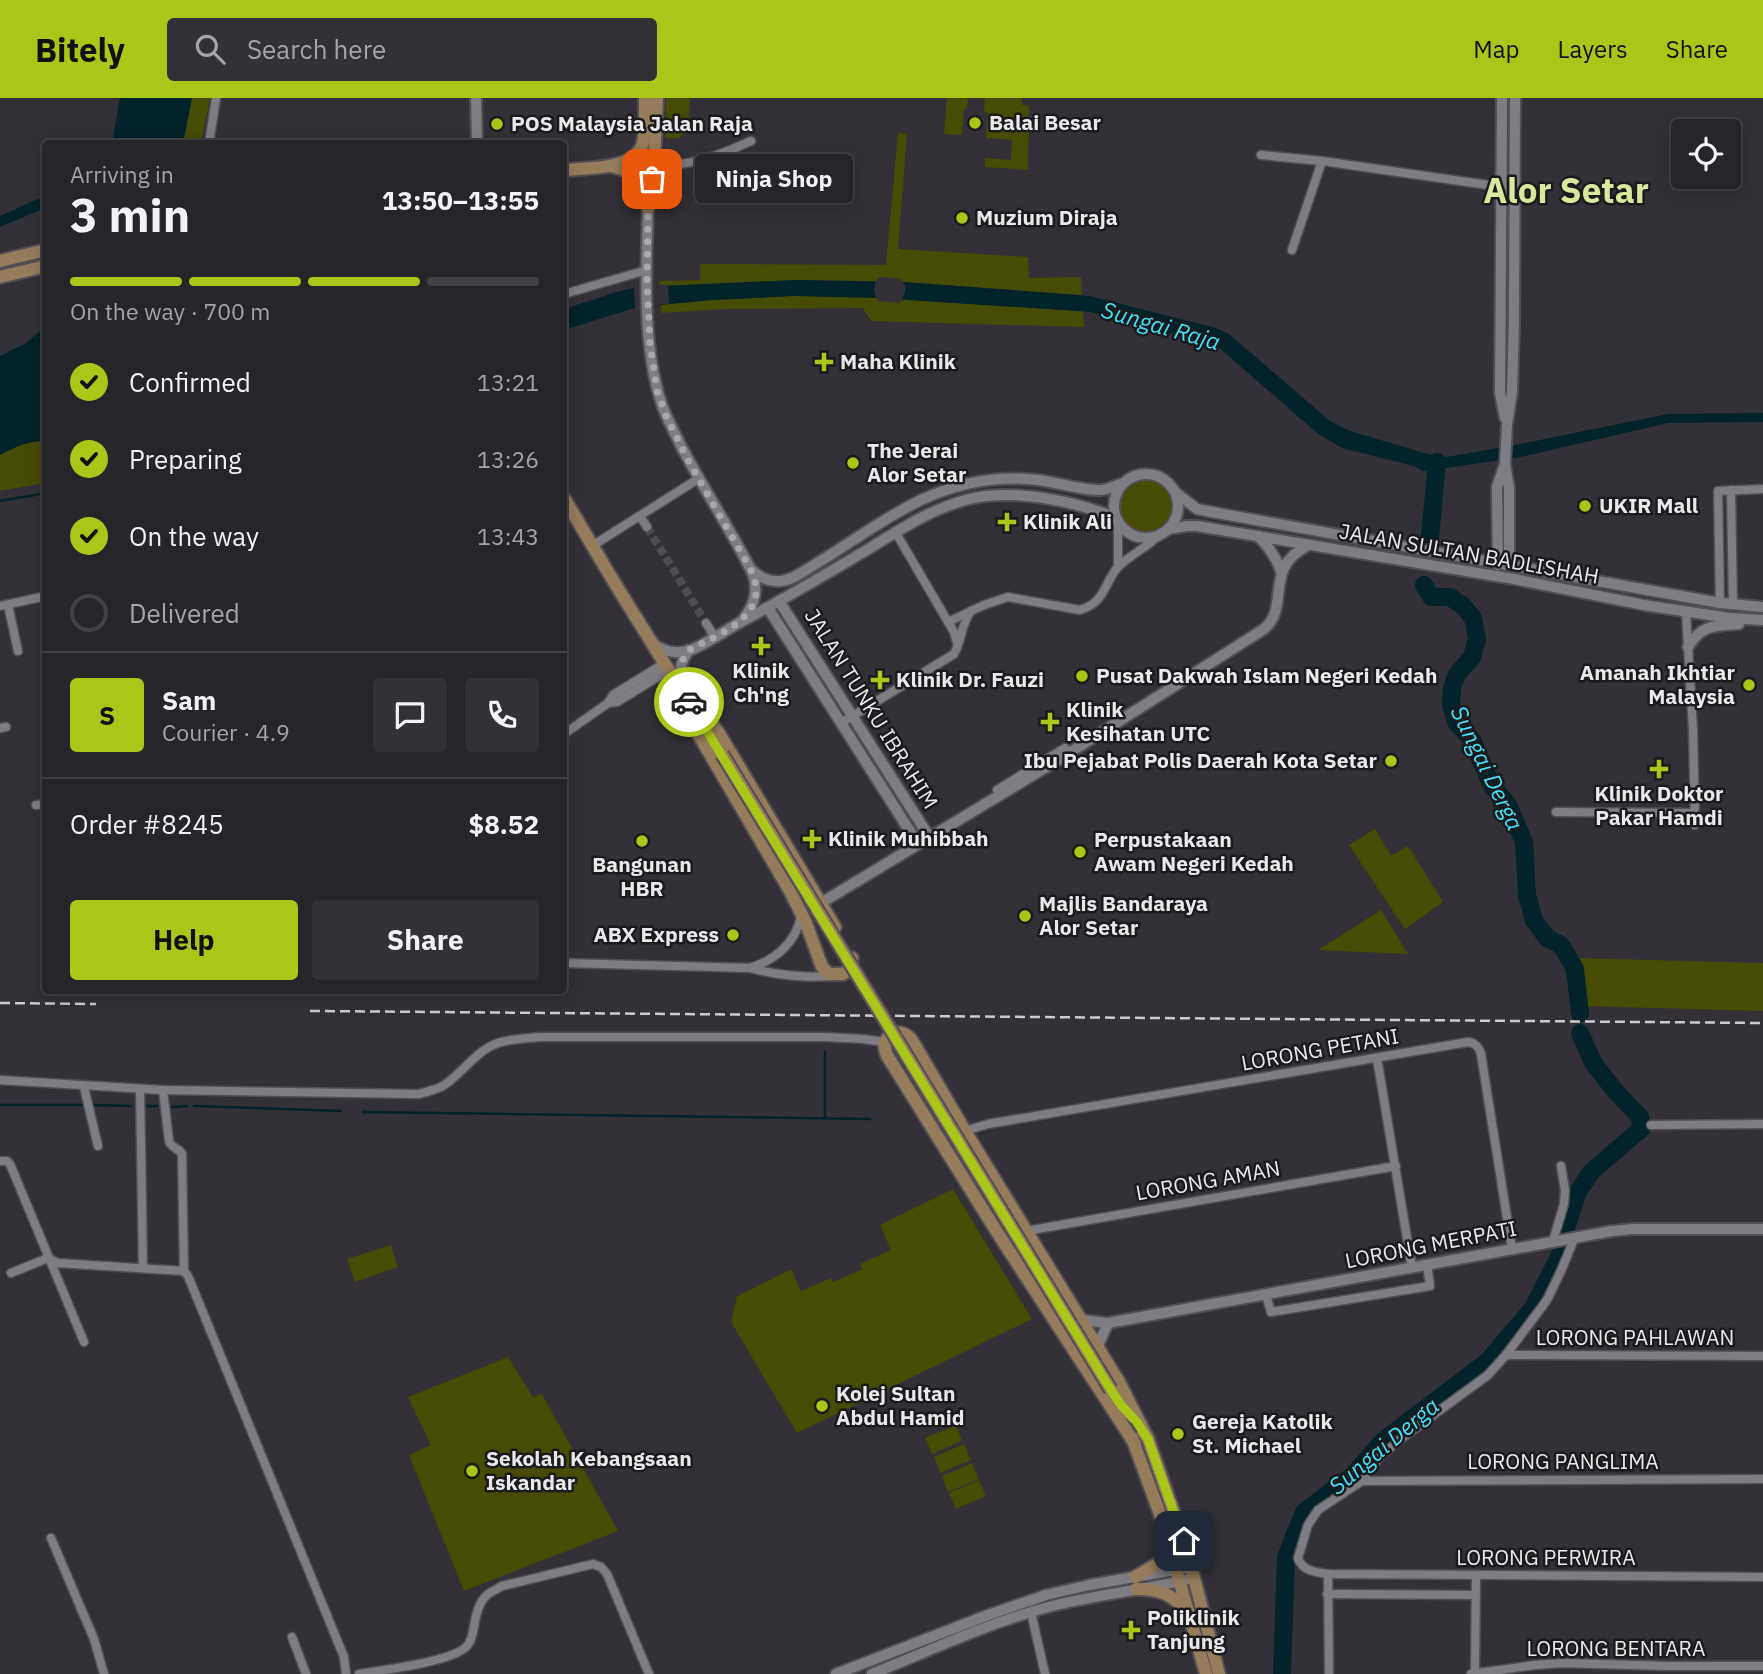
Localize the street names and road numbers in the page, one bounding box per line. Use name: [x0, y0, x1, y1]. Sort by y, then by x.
street label: JALAN SULTAN BADLISHAH: [1337, 516, 1601, 590]
street label: JALAN TUNKU IBRAHIM: [799, 603, 945, 814]
street label: LORONG PETANI: [1239, 1021, 1401, 1077]
street label: LORONG AMAN: [1133, 1154, 1282, 1206]
street label: LORONG MERPATI: [1343, 1214, 1519, 1274]
street label: LORONG PAHLAWAN: [1536, 1323, 1734, 1351]
street label: LORONG PANGLIMA: [1467, 1447, 1659, 1475]
street label: LORONG PERWIRA: [1456, 1543, 1636, 1571]
street label: LORONG BENTARA: [1526, 1634, 1706, 1662]

